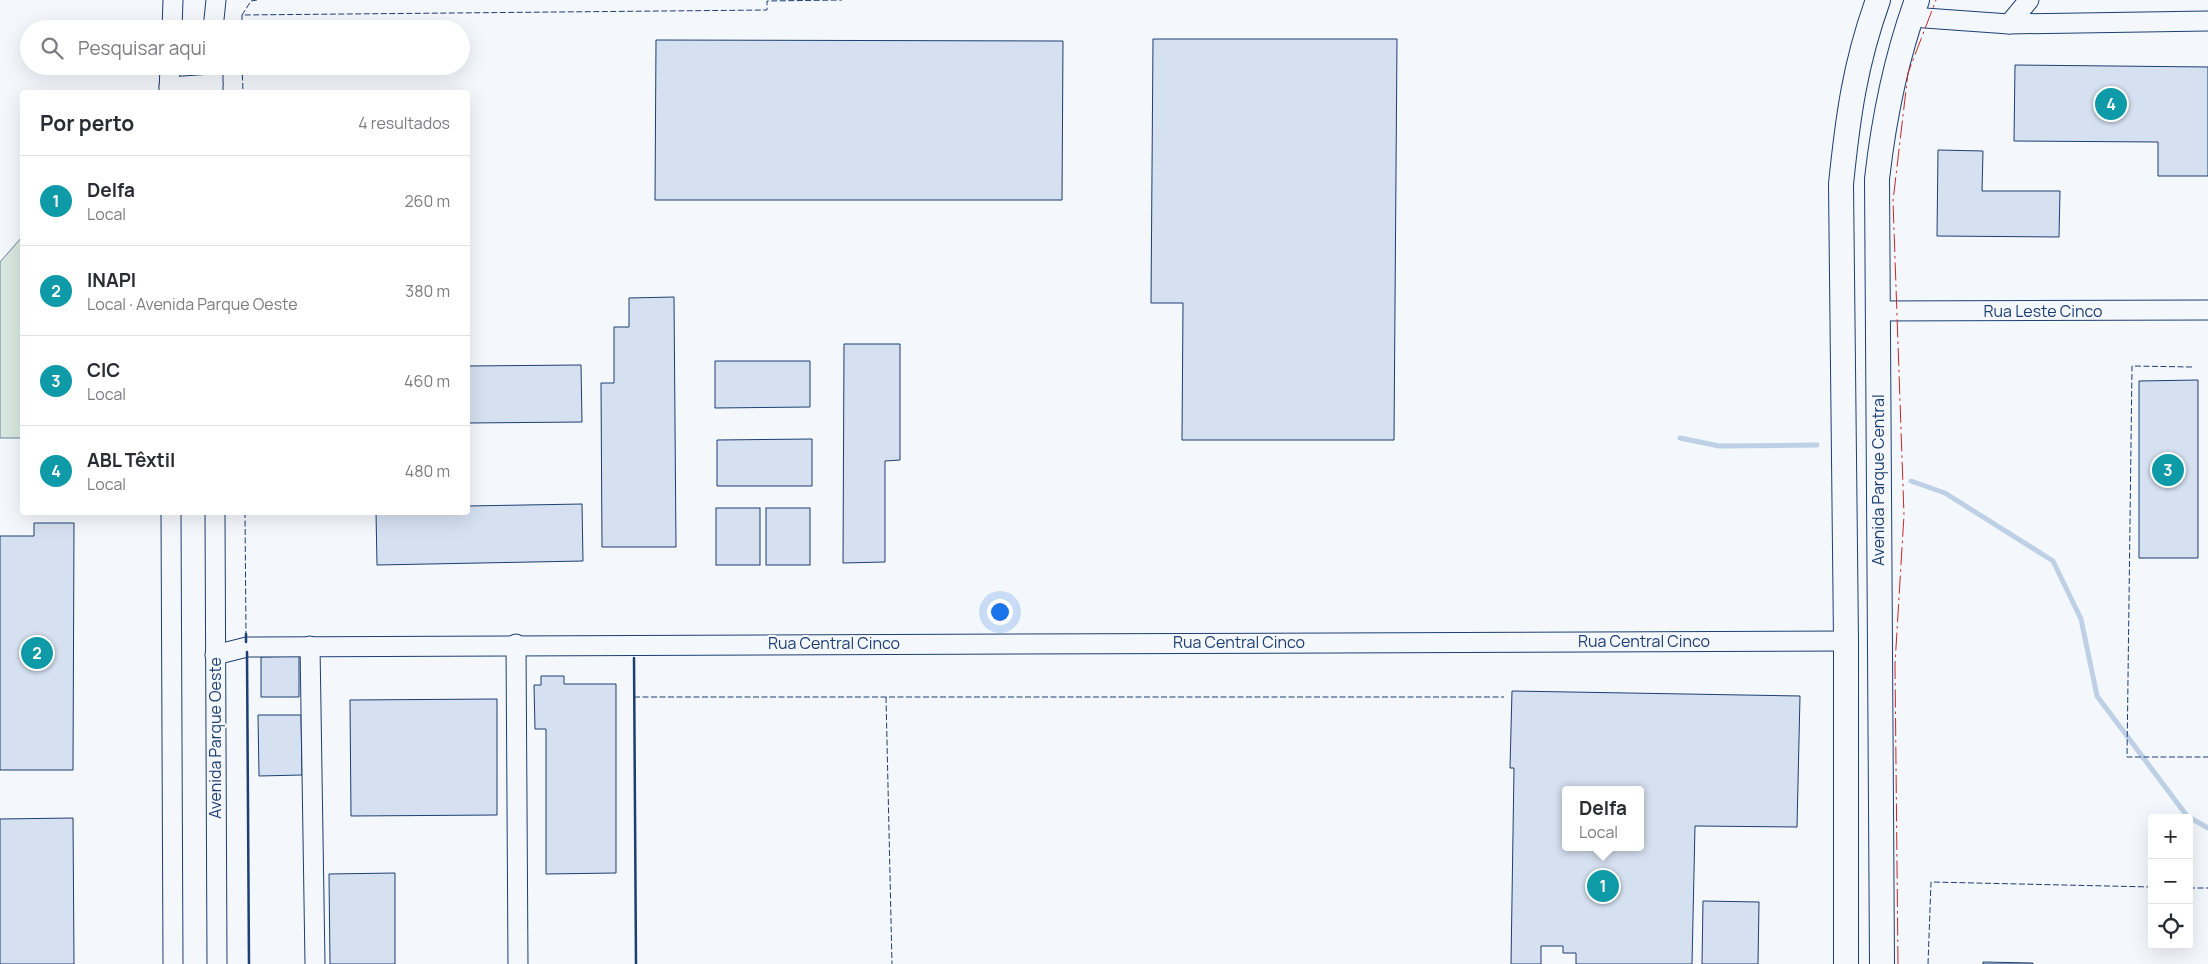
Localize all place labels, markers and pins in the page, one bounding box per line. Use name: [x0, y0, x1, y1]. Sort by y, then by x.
pin: 4: [2095, 85, 2127, 123]
pin: 3: [2152, 451, 2184, 489]
pin: 2: [21, 634, 53, 672]
pin: 1: [1587, 867, 1619, 905]

